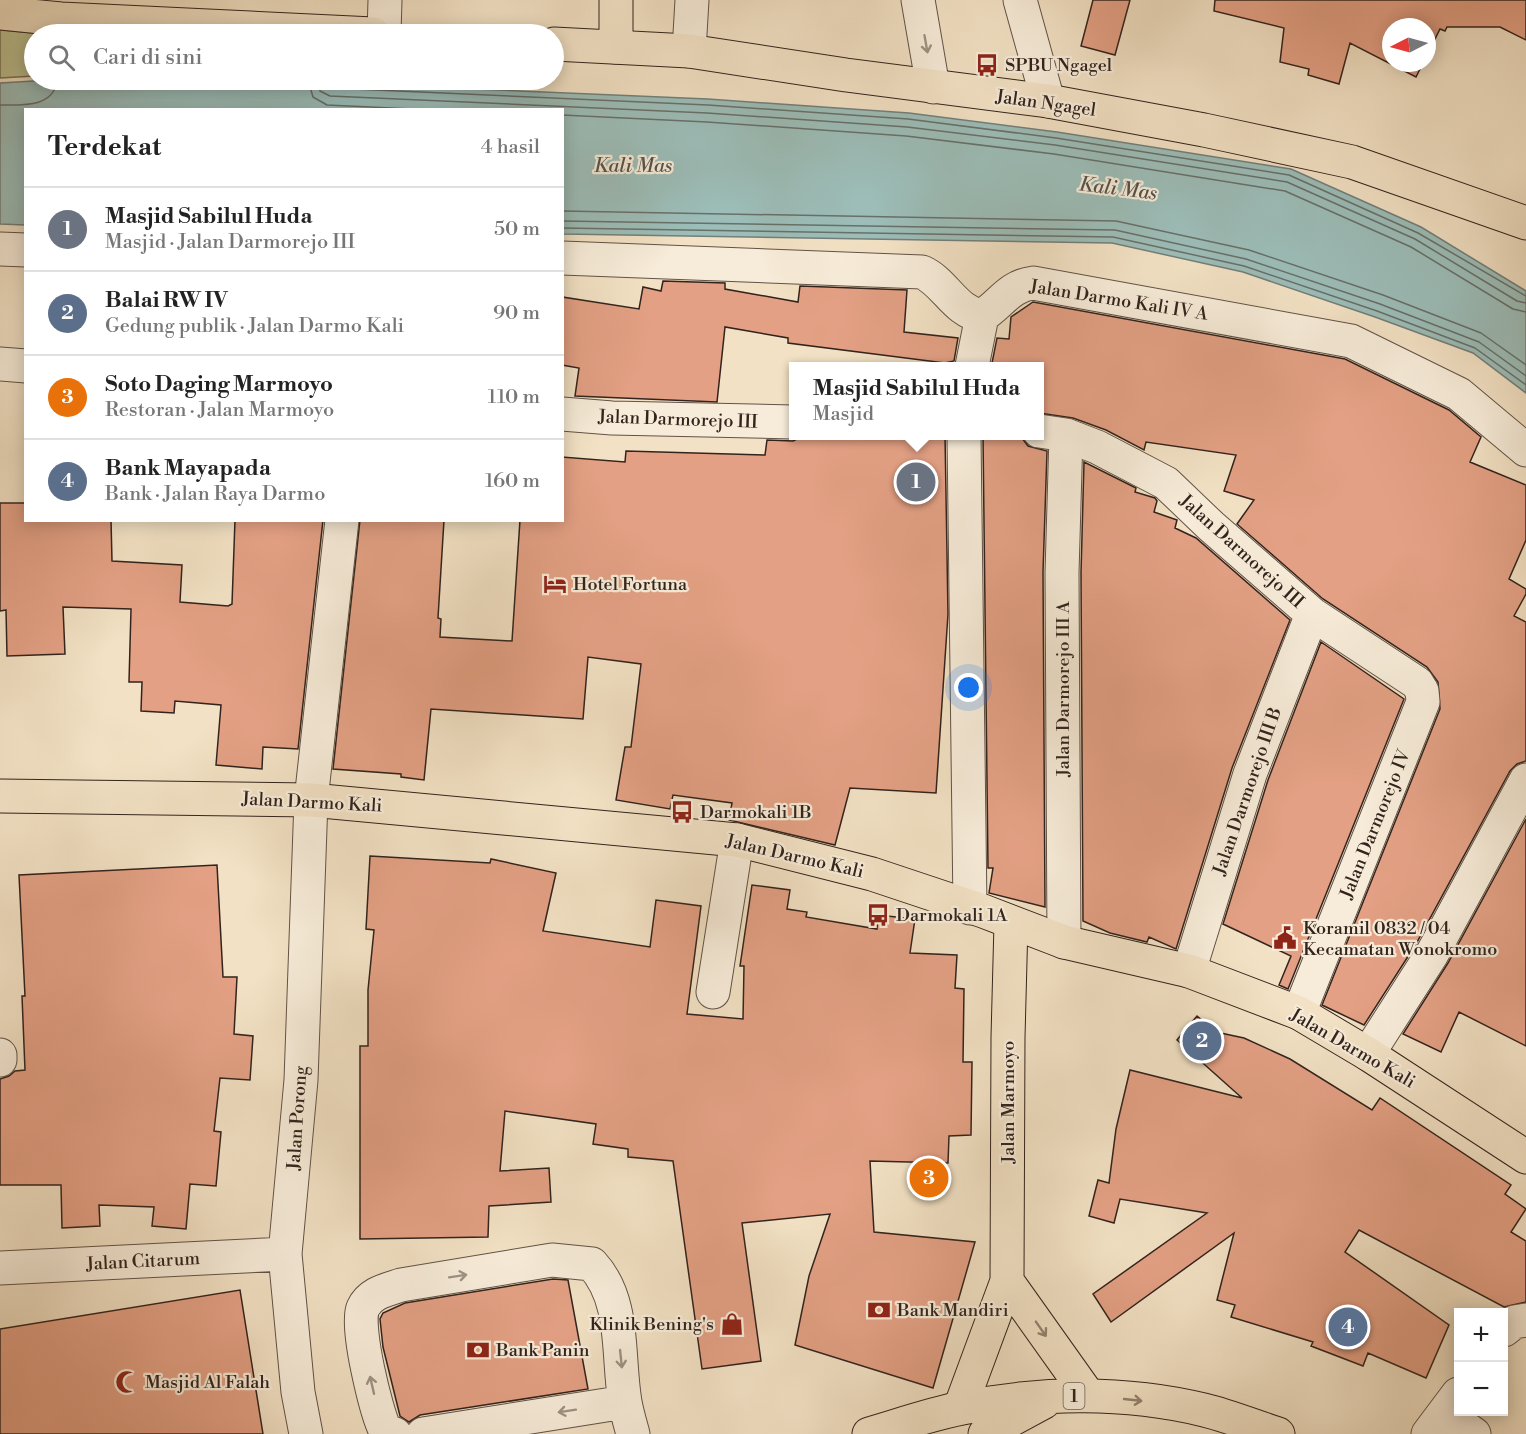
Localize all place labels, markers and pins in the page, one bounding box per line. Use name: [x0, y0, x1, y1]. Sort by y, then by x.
bus stop icon: SPBU Ngagel: [974, 52, 1000, 78]
place label: SPBU Ngagel: [1005, 54, 1113, 77]
pin: 1: [896, 460, 936, 504]
hotel icon: Hotel Fortuna: [542, 571, 568, 597]
place label: Hotel Fortuna: [573, 573, 688, 596]
bus stop icon: Darmokali 1B: [669, 799, 695, 825]
place label: Darmokali 1B: [700, 801, 812, 824]
bus stop icon: Darmokali 1A: [865, 902, 891, 928]
place label: Darmokali 1A: [896, 904, 1008, 927]
place label: Koramil 0832 / 04 Kecamatan Wonokromo: [1303, 917, 1497, 961]
public building icon: Koramil 0832 / 04 Kecamatan Wonokromo: [1272, 925, 1298, 951]
pin: 2: [1182, 1018, 1222, 1064]
pin: 3: [910, 1156, 948, 1200]
bank icon: Bank Mandiri: [866, 1297, 892, 1323]
place label: Bank Mandiri: [896, 1299, 1009, 1322]
pin: 4: [1328, 1304, 1368, 1350]
shop icon: Klinik Bening's: [719, 1311, 745, 1337]
place label: Klinik Bening's: [589, 1313, 714, 1336]
bank icon: Bank Panin: [465, 1337, 491, 1363]
place label: Bank Panin: [495, 1339, 590, 1362]
mosque icon: Masjid Al Falah: [114, 1369, 140, 1395]
place label: Masjid Al Falah: [145, 1371, 270, 1394]

